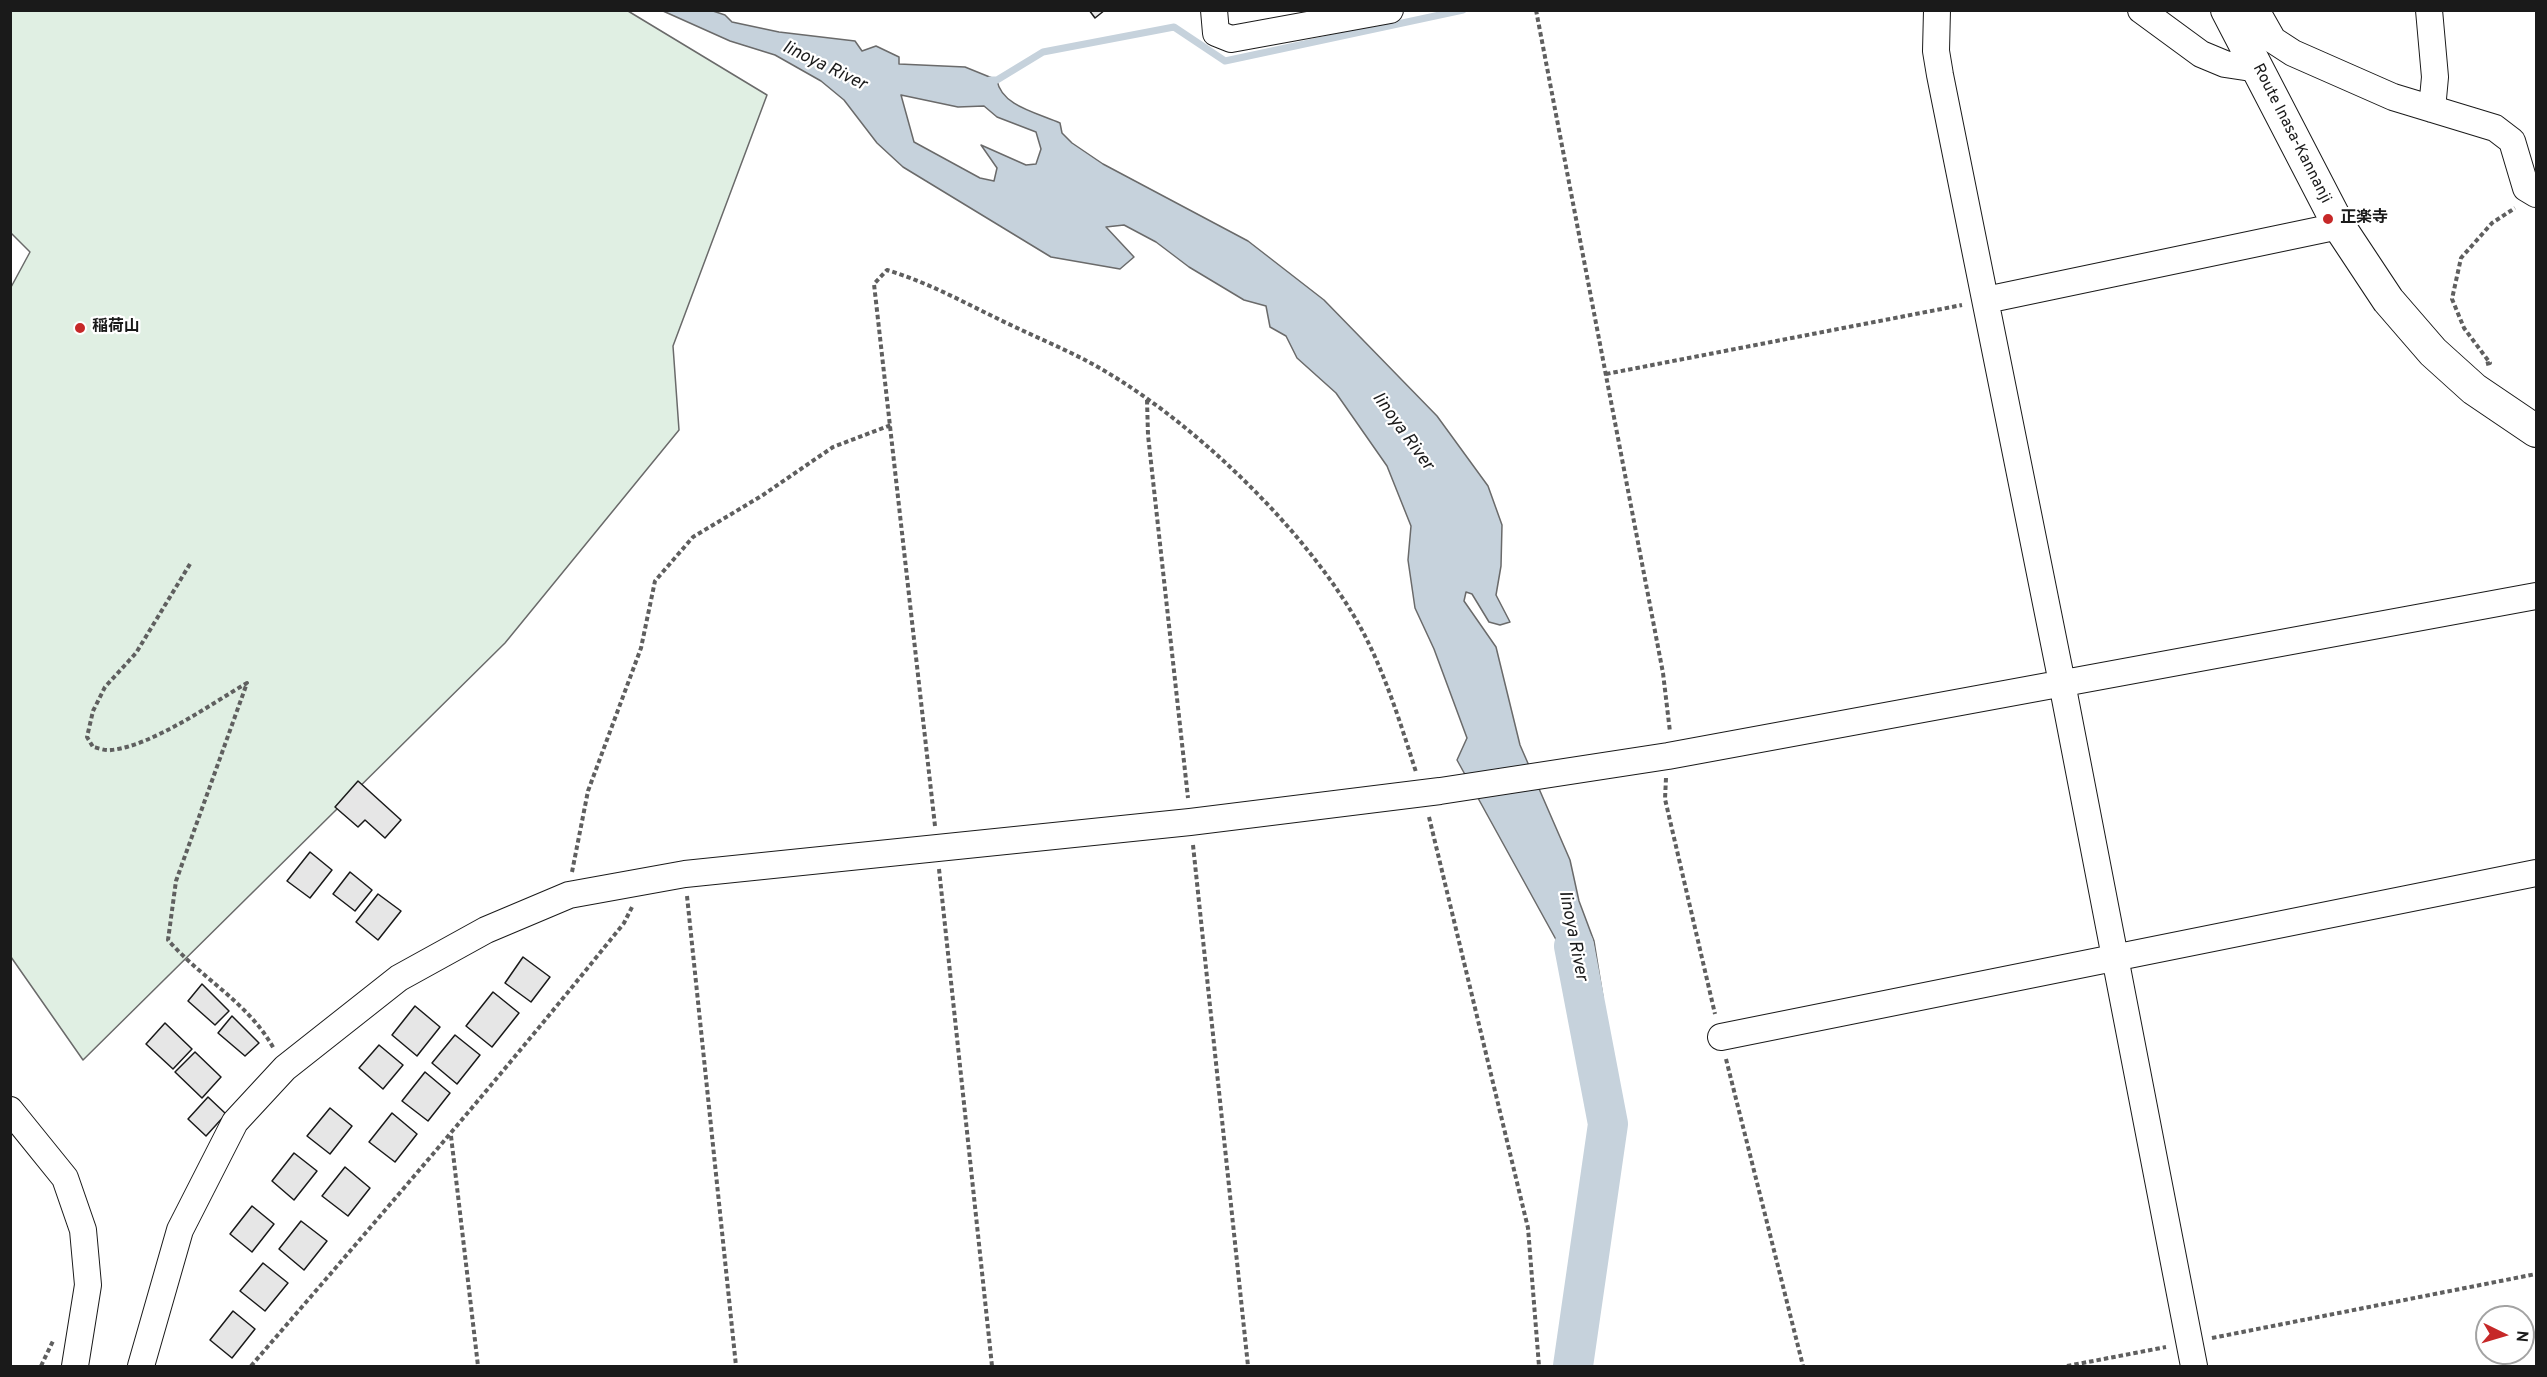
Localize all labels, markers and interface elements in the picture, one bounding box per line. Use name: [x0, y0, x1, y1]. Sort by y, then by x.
water label: Iinoya River: [778, 37, 870, 97]
street label: Route Inasa-Kannanji: [2248, 61, 2334, 207]
place label: 正楽寺: [2340, 209, 2388, 229]
marker: 正楽寺: [2321, 212, 2335, 226]
place label: 稲荷山: [92, 318, 140, 338]
marker: 稲荷山: [73, 321, 87, 335]
water label: Iinoya River: [1366, 389, 1438, 475]
water label: Iinoya River: [1553, 889, 1591, 983]
north arrow: [2475, 1305, 2535, 1365]
text: N: [2510, 1330, 2531, 1343]

